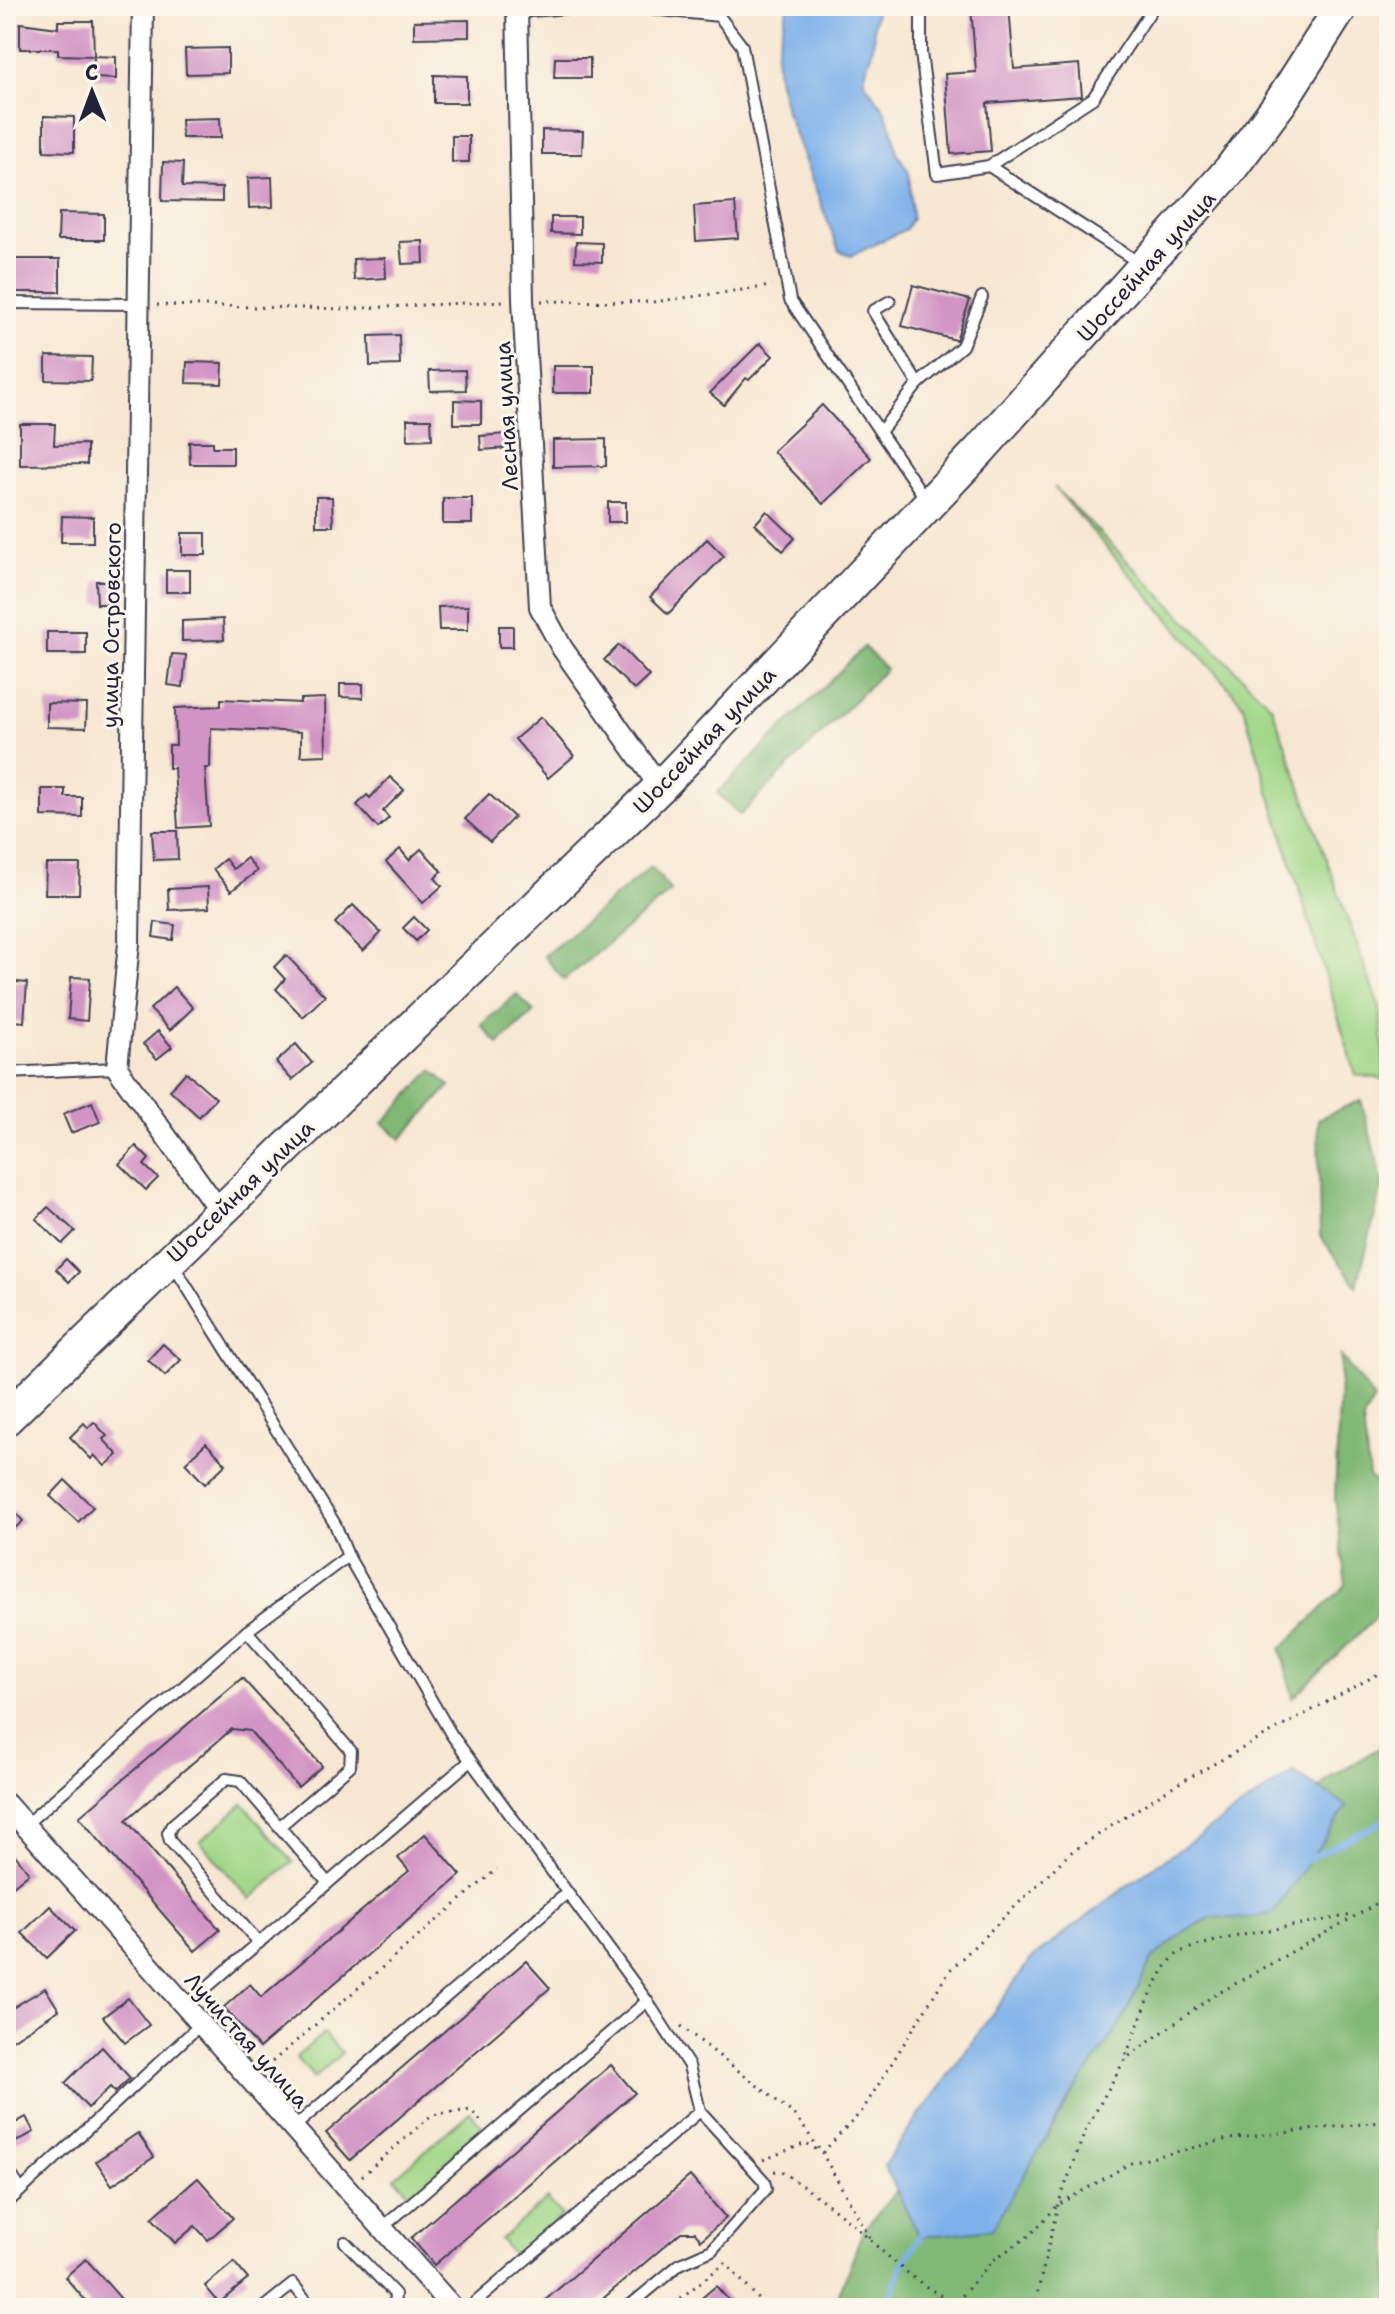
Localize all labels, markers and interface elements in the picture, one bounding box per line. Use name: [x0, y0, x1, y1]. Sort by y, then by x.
north arrow: [52, 52, 132, 132]
text: С: [85, 58, 99, 87]
street label: Шоссейная улица: [1071, 184, 1222, 348]
street label: Лесная улица: [488, 340, 525, 492]
street label: улица Островского: [95, 522, 128, 728]
street label: Шоссейная улица: [626, 660, 783, 820]
street label: Шоссейная улица: [160, 1113, 321, 1269]
street label: Лучистая улица: [178, 1966, 316, 2115]

